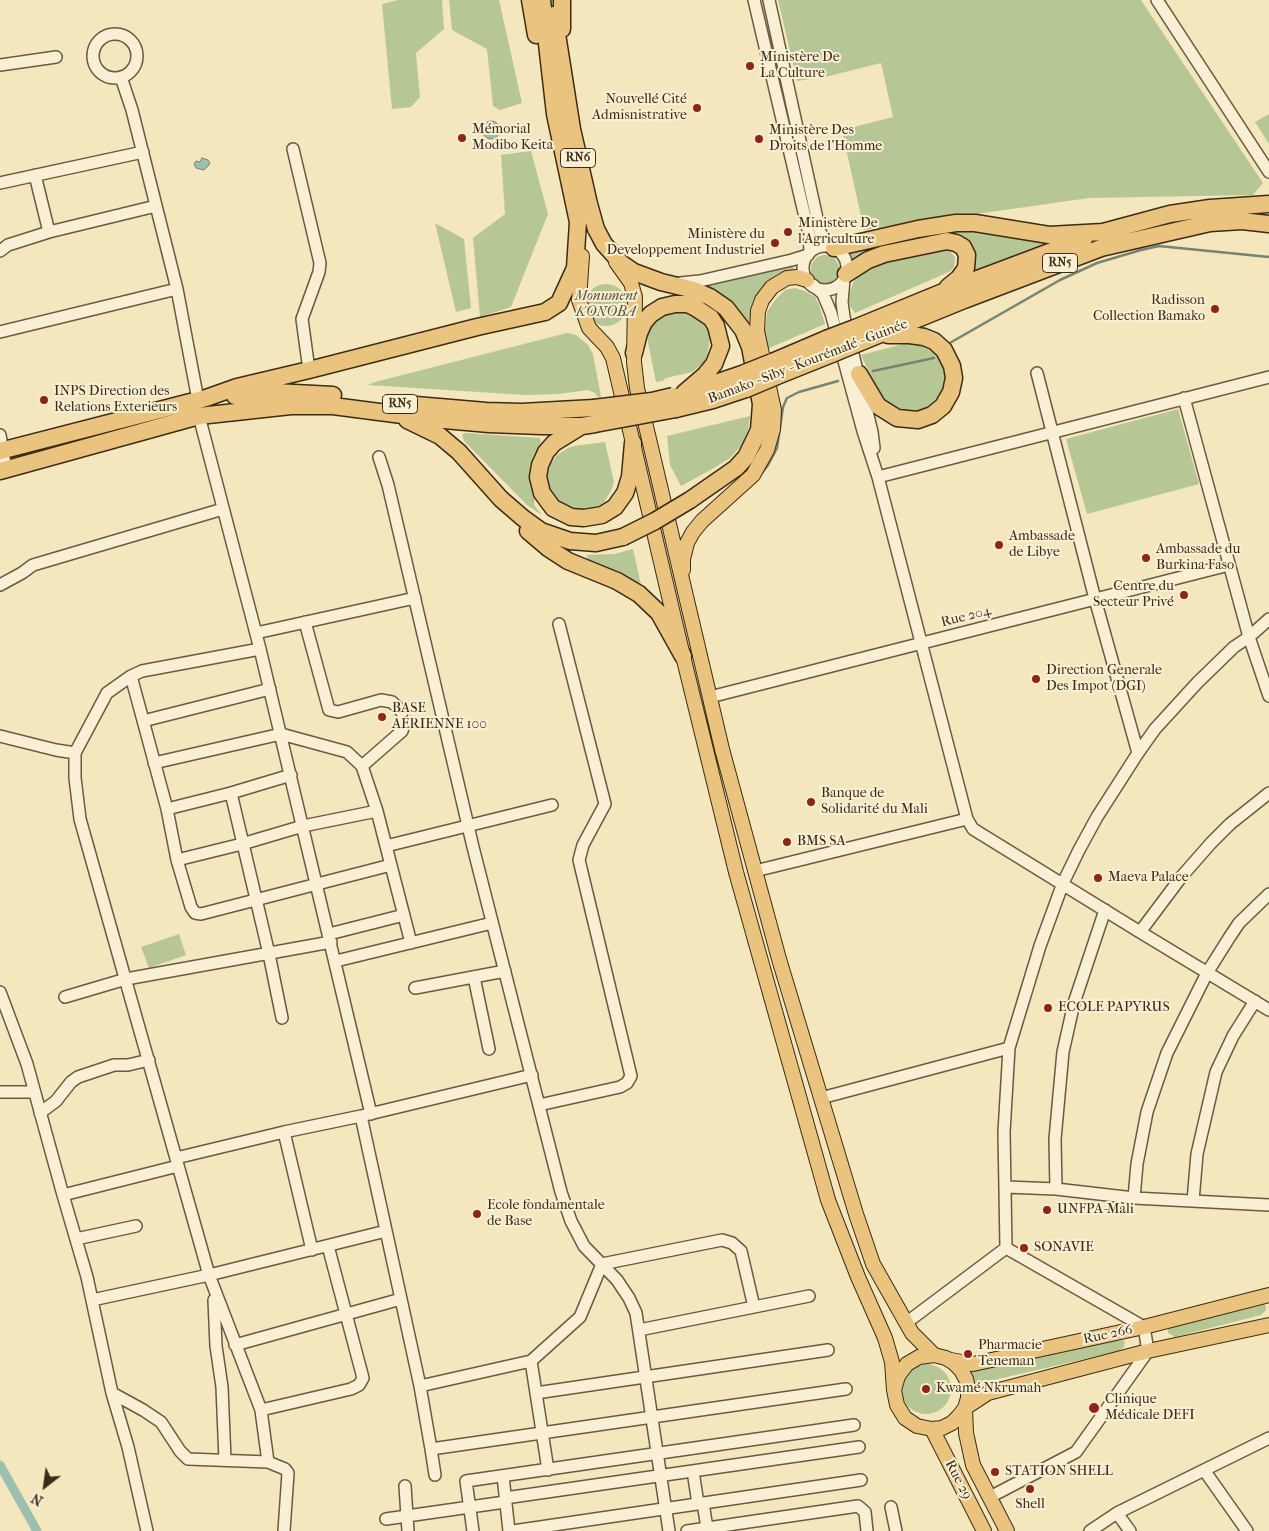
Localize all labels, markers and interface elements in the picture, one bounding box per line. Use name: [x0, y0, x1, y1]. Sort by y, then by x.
place label: Ministère De La Culture: [760, 50, 840, 82]
marker: Ministère De La Culture: [744, 60, 756, 72]
place label: Nouvellé Cité Admisnistrative: [592, 92, 687, 124]
marker: Nouvellé Cité Admisnistrative: [691, 102, 703, 114]
place label: Mémorial Modibo Keita: [472, 122, 553, 154]
place label: Ministère Des Droits de l'Homme: [769, 123, 882, 156]
marker: Mémorial Modibo Keita: [456, 132, 468, 144]
marker: Ministère Des Droits de l'Homme: [753, 133, 765, 145]
road number: RN6: [560, 148, 596, 168]
place label: Ministère De l'Agriculture: [798, 216, 878, 248]
marker: Ministère De l'Agriculture: [782, 226, 794, 238]
place label: Ministère du Developpement Industriel: [607, 227, 765, 260]
marker: Ministère du Developpement Industriel: [769, 237, 781, 249]
road number: RN5: [1042, 254, 1078, 272]
park label: Monument KONOBA: [575, 289, 637, 322]
place label: Radisson Collection Bamako: [1093, 293, 1205, 326]
marker: Radisson Collection Bamako: [1209, 303, 1221, 315]
street label: Bamako - Siby - Kourémalé - Guinée: [706, 316, 910, 408]
place label: INPS Direction des Relations Exterieurs: [54, 384, 177, 417]
marker: INPS Direction des Relations Exterieurs: [38, 394, 50, 406]
road number: RN5: [382, 394, 418, 414]
place label: Ambassade de Libye: [1009, 529, 1075, 562]
marker: Ambassade de Libye: [993, 539, 1005, 551]
place label: Ambassade du Burkina Faso: [1156, 542, 1240, 574]
marker: Ambassade du Burkina Faso: [1140, 552, 1152, 564]
place label: Centre du Secteur Privé: [1093, 579, 1174, 612]
marker: Centre du Secteur Privé: [1178, 589, 1190, 601]
street label: Rue 204: [939, 603, 993, 631]
place label: Direction Generale Des Impot (DGI): [1046, 663, 1162, 696]
marker: Direction Generale Des Impot (DGI): [1030, 673, 1042, 685]
place label: BASE AÉRIENNE 100: [392, 701, 487, 734]
marker: BASE AÉRIENNE 100: [376, 711, 388, 723]
place label: Banque de Solidarité du Mali: [821, 786, 928, 819]
marker: Banque de Solidarité du Mali: [805, 796, 817, 808]
place label: BMS SA: [797, 834, 845, 850]
marker: BMS SA: [781, 836, 793, 848]
place label: Maeva Palace: [1108, 870, 1189, 886]
marker: Maeva Palace: [1092, 872, 1104, 884]
place label: ECOLE PAPYRUS: [1058, 1000, 1170, 1016]
marker: ECOLE PAPYRUS: [1042, 1002, 1054, 1014]
place label: Ecole fondamentale de Base: [487, 1198, 605, 1230]
place label: UNFPA-Mali: [1057, 1202, 1134, 1218]
marker: UNFPA-Mali: [1041, 1204, 1053, 1216]
marker: Ecole fondamentale de Base: [471, 1208, 483, 1220]
place label: SONAVIE: [1034, 1240, 1094, 1256]
marker: SONAVIE: [1018, 1242, 1030, 1254]
street label: Rue 266: [1082, 1322, 1134, 1348]
place label: Pharmacie Teneman: [978, 1338, 1042, 1370]
marker: Pharmacie Teneman: [962, 1348, 974, 1360]
place label: Kwamé Nkrumah: [936, 1381, 1041, 1397]
marker: Kwamé Nkrumah: [920, 1383, 932, 1395]
place label: Clinique Médicale DEFI: [1105, 1392, 1195, 1424]
marker: Clinique Médicale DEFI: [1087, 1401, 1101, 1415]
street label: Rue 29: [941, 1457, 975, 1503]
north arrow: [20, 1461, 70, 1511]
place label: STATION SHELL: [1005, 1464, 1113, 1480]
marker: STATION SHELL: [989, 1466, 1001, 1478]
marker: Shell: [1024, 1483, 1036, 1495]
text: N: [28, 1489, 46, 1509]
place label: Shell: [1015, 1497, 1045, 1513]

